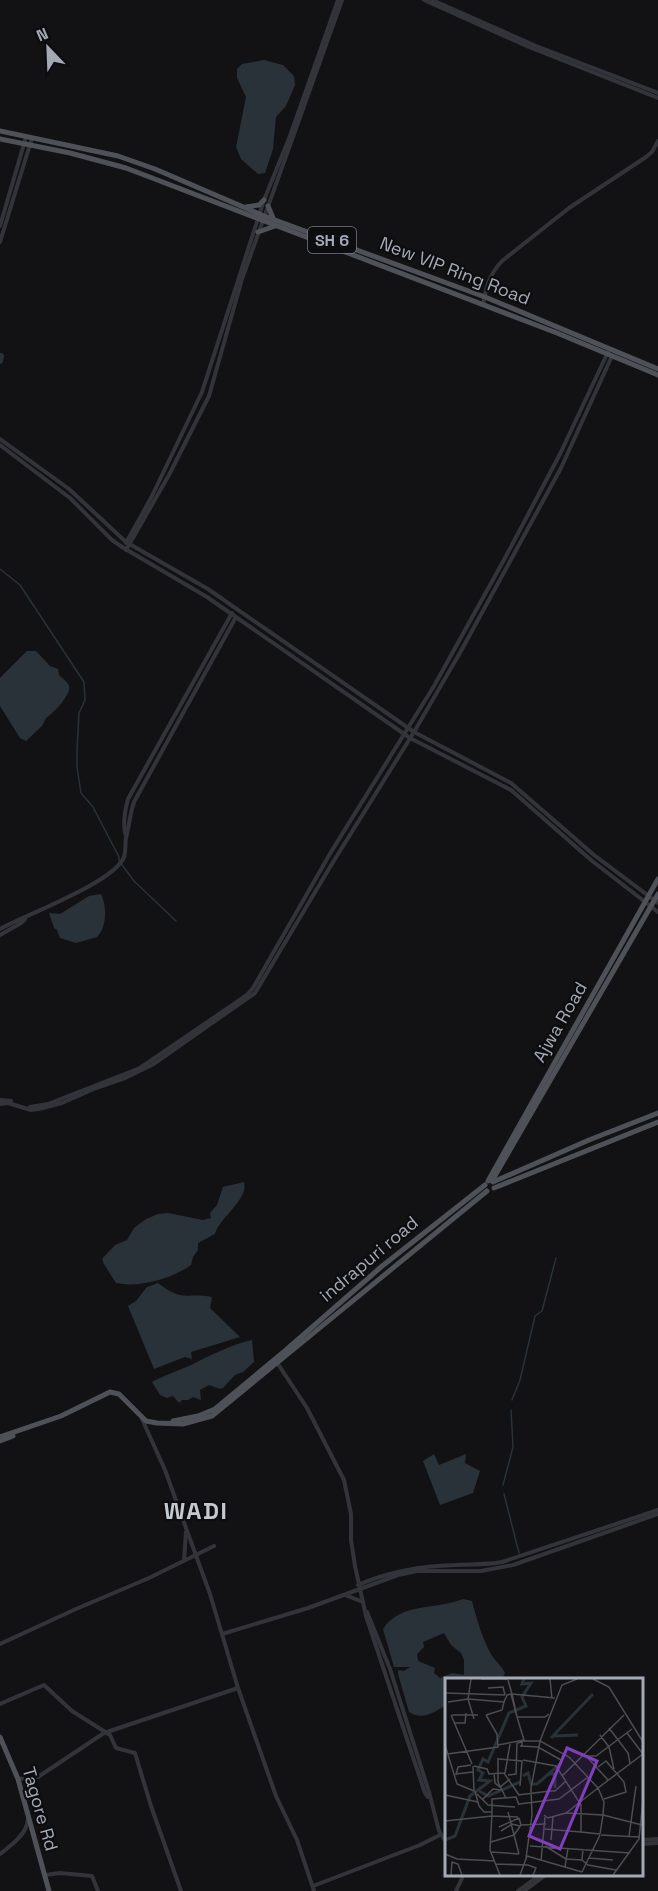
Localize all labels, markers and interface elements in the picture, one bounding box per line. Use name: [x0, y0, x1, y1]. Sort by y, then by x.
north arrow: [18, 18, 78, 78]
text: N: [33, 23, 51, 46]
road number: SH 6: [308, 227, 356, 253]
street label: New VIP Ring Road: [377, 231, 534, 310]
street label: Ajwa Road: [527, 977, 592, 1066]
street label: indrapuri road: [315, 1211, 423, 1307]
district label: WADI: [164, 1495, 228, 1526]
inset map: [445, 1678, 643, 1876]
street label: Tagore Rd: [18, 1764, 63, 1854]

